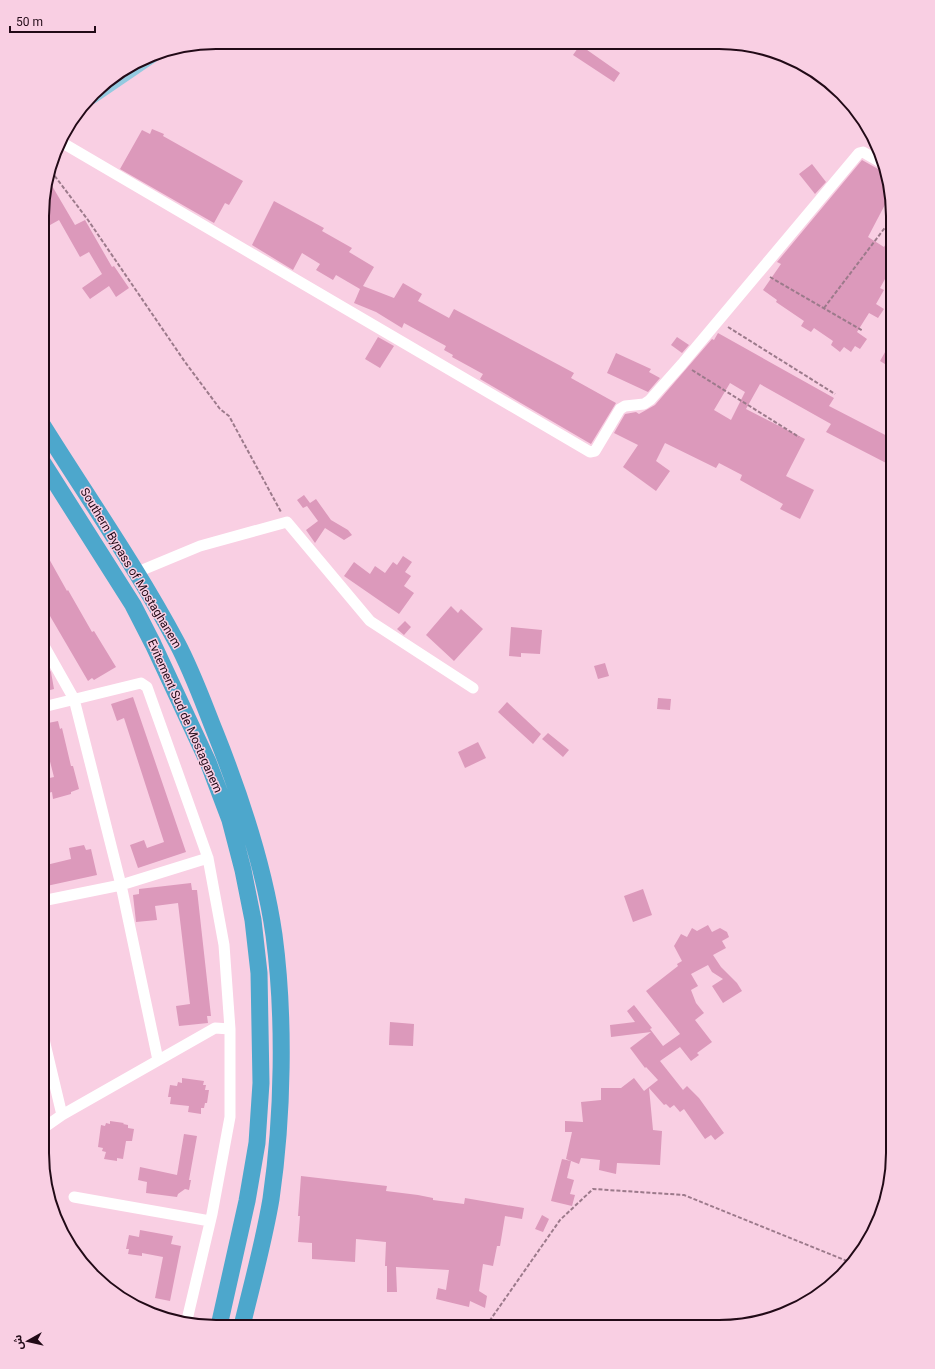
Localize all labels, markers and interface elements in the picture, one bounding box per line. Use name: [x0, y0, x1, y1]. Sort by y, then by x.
scale bar: [10, 8, 95, 34]
text: 50 m: [16, 15, 43, 29]
street label: Southern Bypass of Mostaghanem: [78, 485, 184, 651]
street label: Evitement Sud de Mostaganem: [145, 637, 225, 795]
north arrow: [8, 1321, 48, 1361]
text: ش: [11, 1334, 26, 1351]

